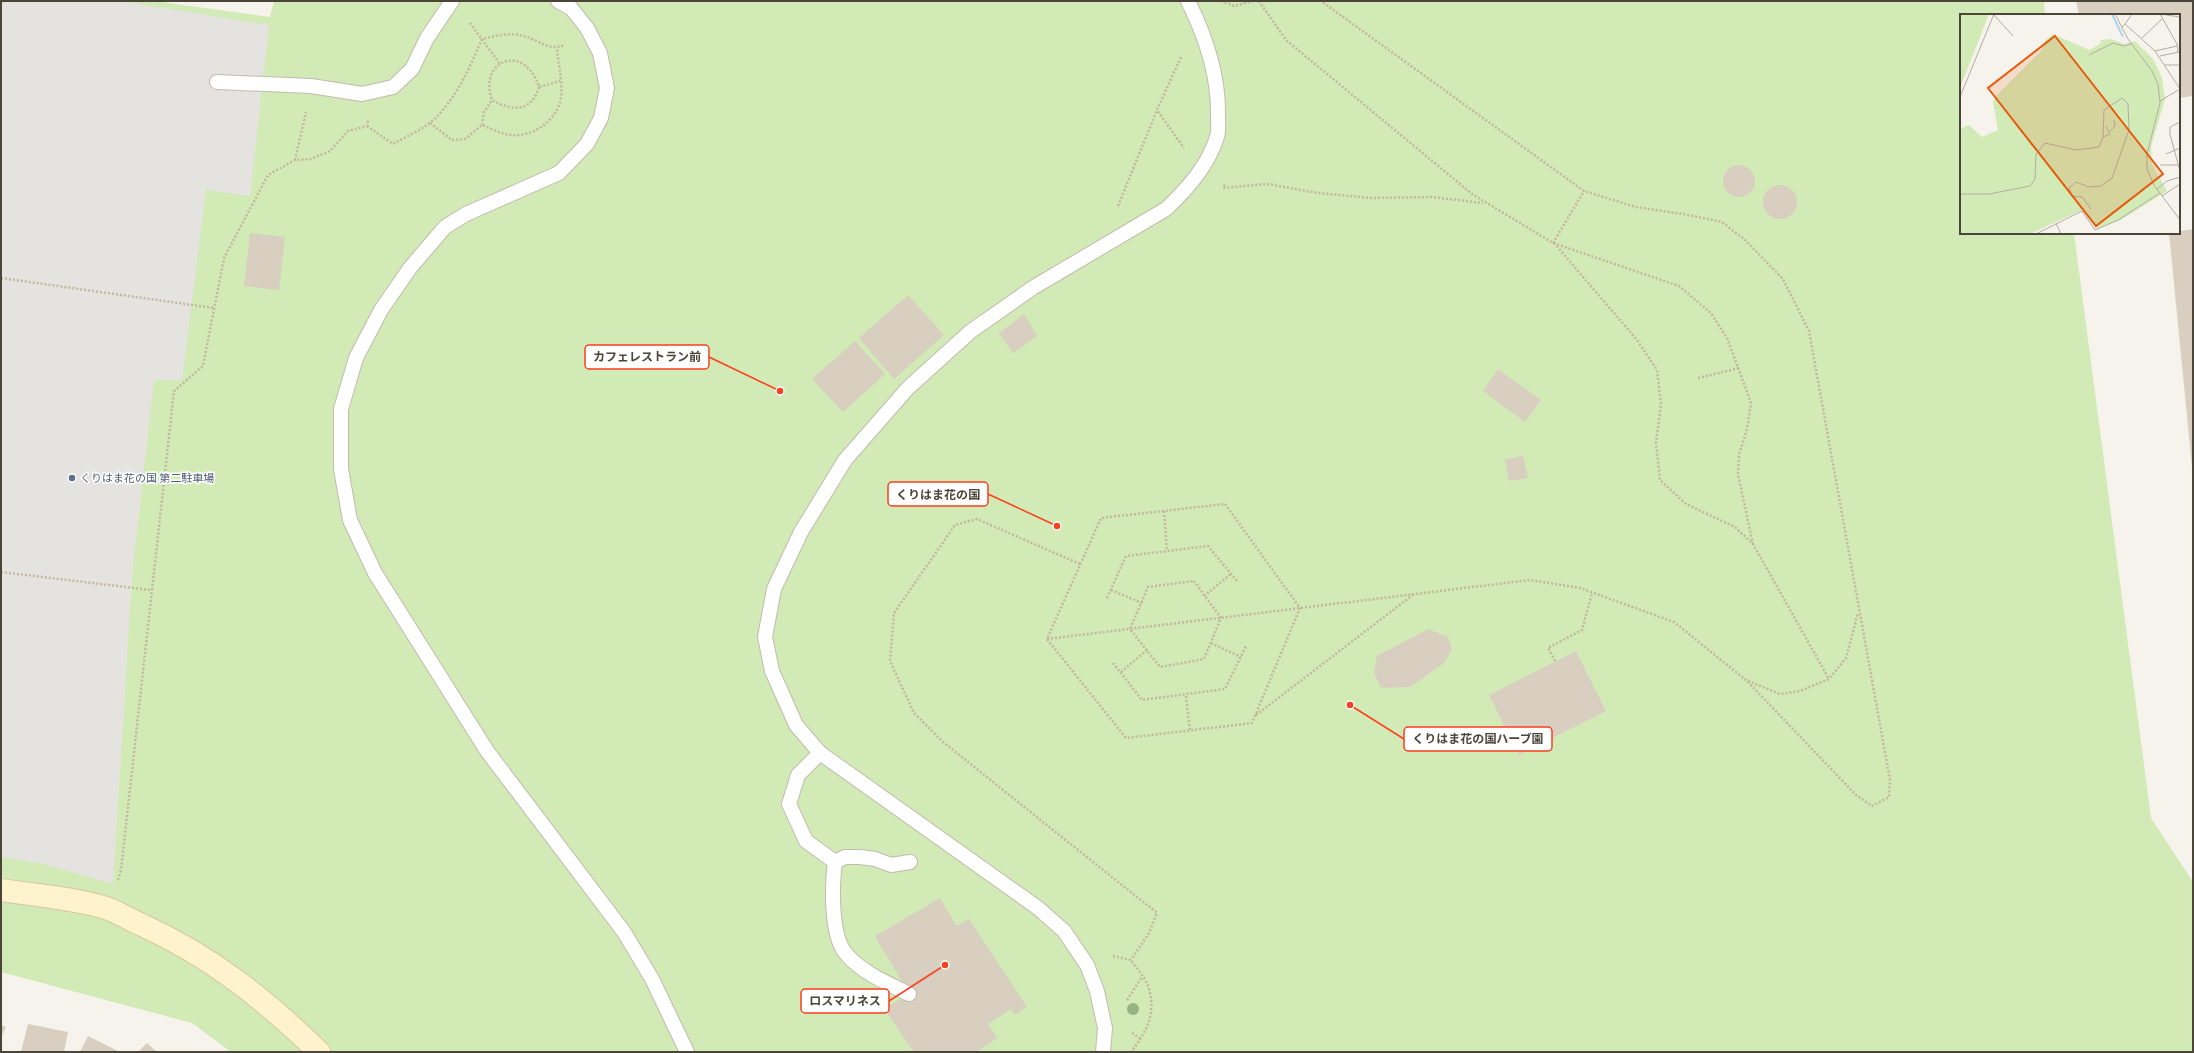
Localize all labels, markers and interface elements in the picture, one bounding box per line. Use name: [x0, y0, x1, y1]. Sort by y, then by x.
inset map: [1960, 14, 2180, 234]
callout: カフェレストラン前: [585, 345, 709, 369]
text: カフェレストラン前: [593, 349, 701, 364]
place label: くりはま花の国 第二駐車場: [80, 471, 214, 485]
marker: くりはま花の国 第二駐車場: [67, 473, 77, 483]
callout: くりはま花の国: [888, 482, 988, 506]
text: くりはま花の国: [896, 487, 980, 502]
callout: くりはま花の国ハーブ園: [1404, 727, 1552, 751]
text: くりはま花の国ハーブ園: [1412, 731, 1544, 746]
callout: ロスマリネス: [801, 989, 889, 1013]
text: ロスマリネス: [809, 993, 881, 1008]

